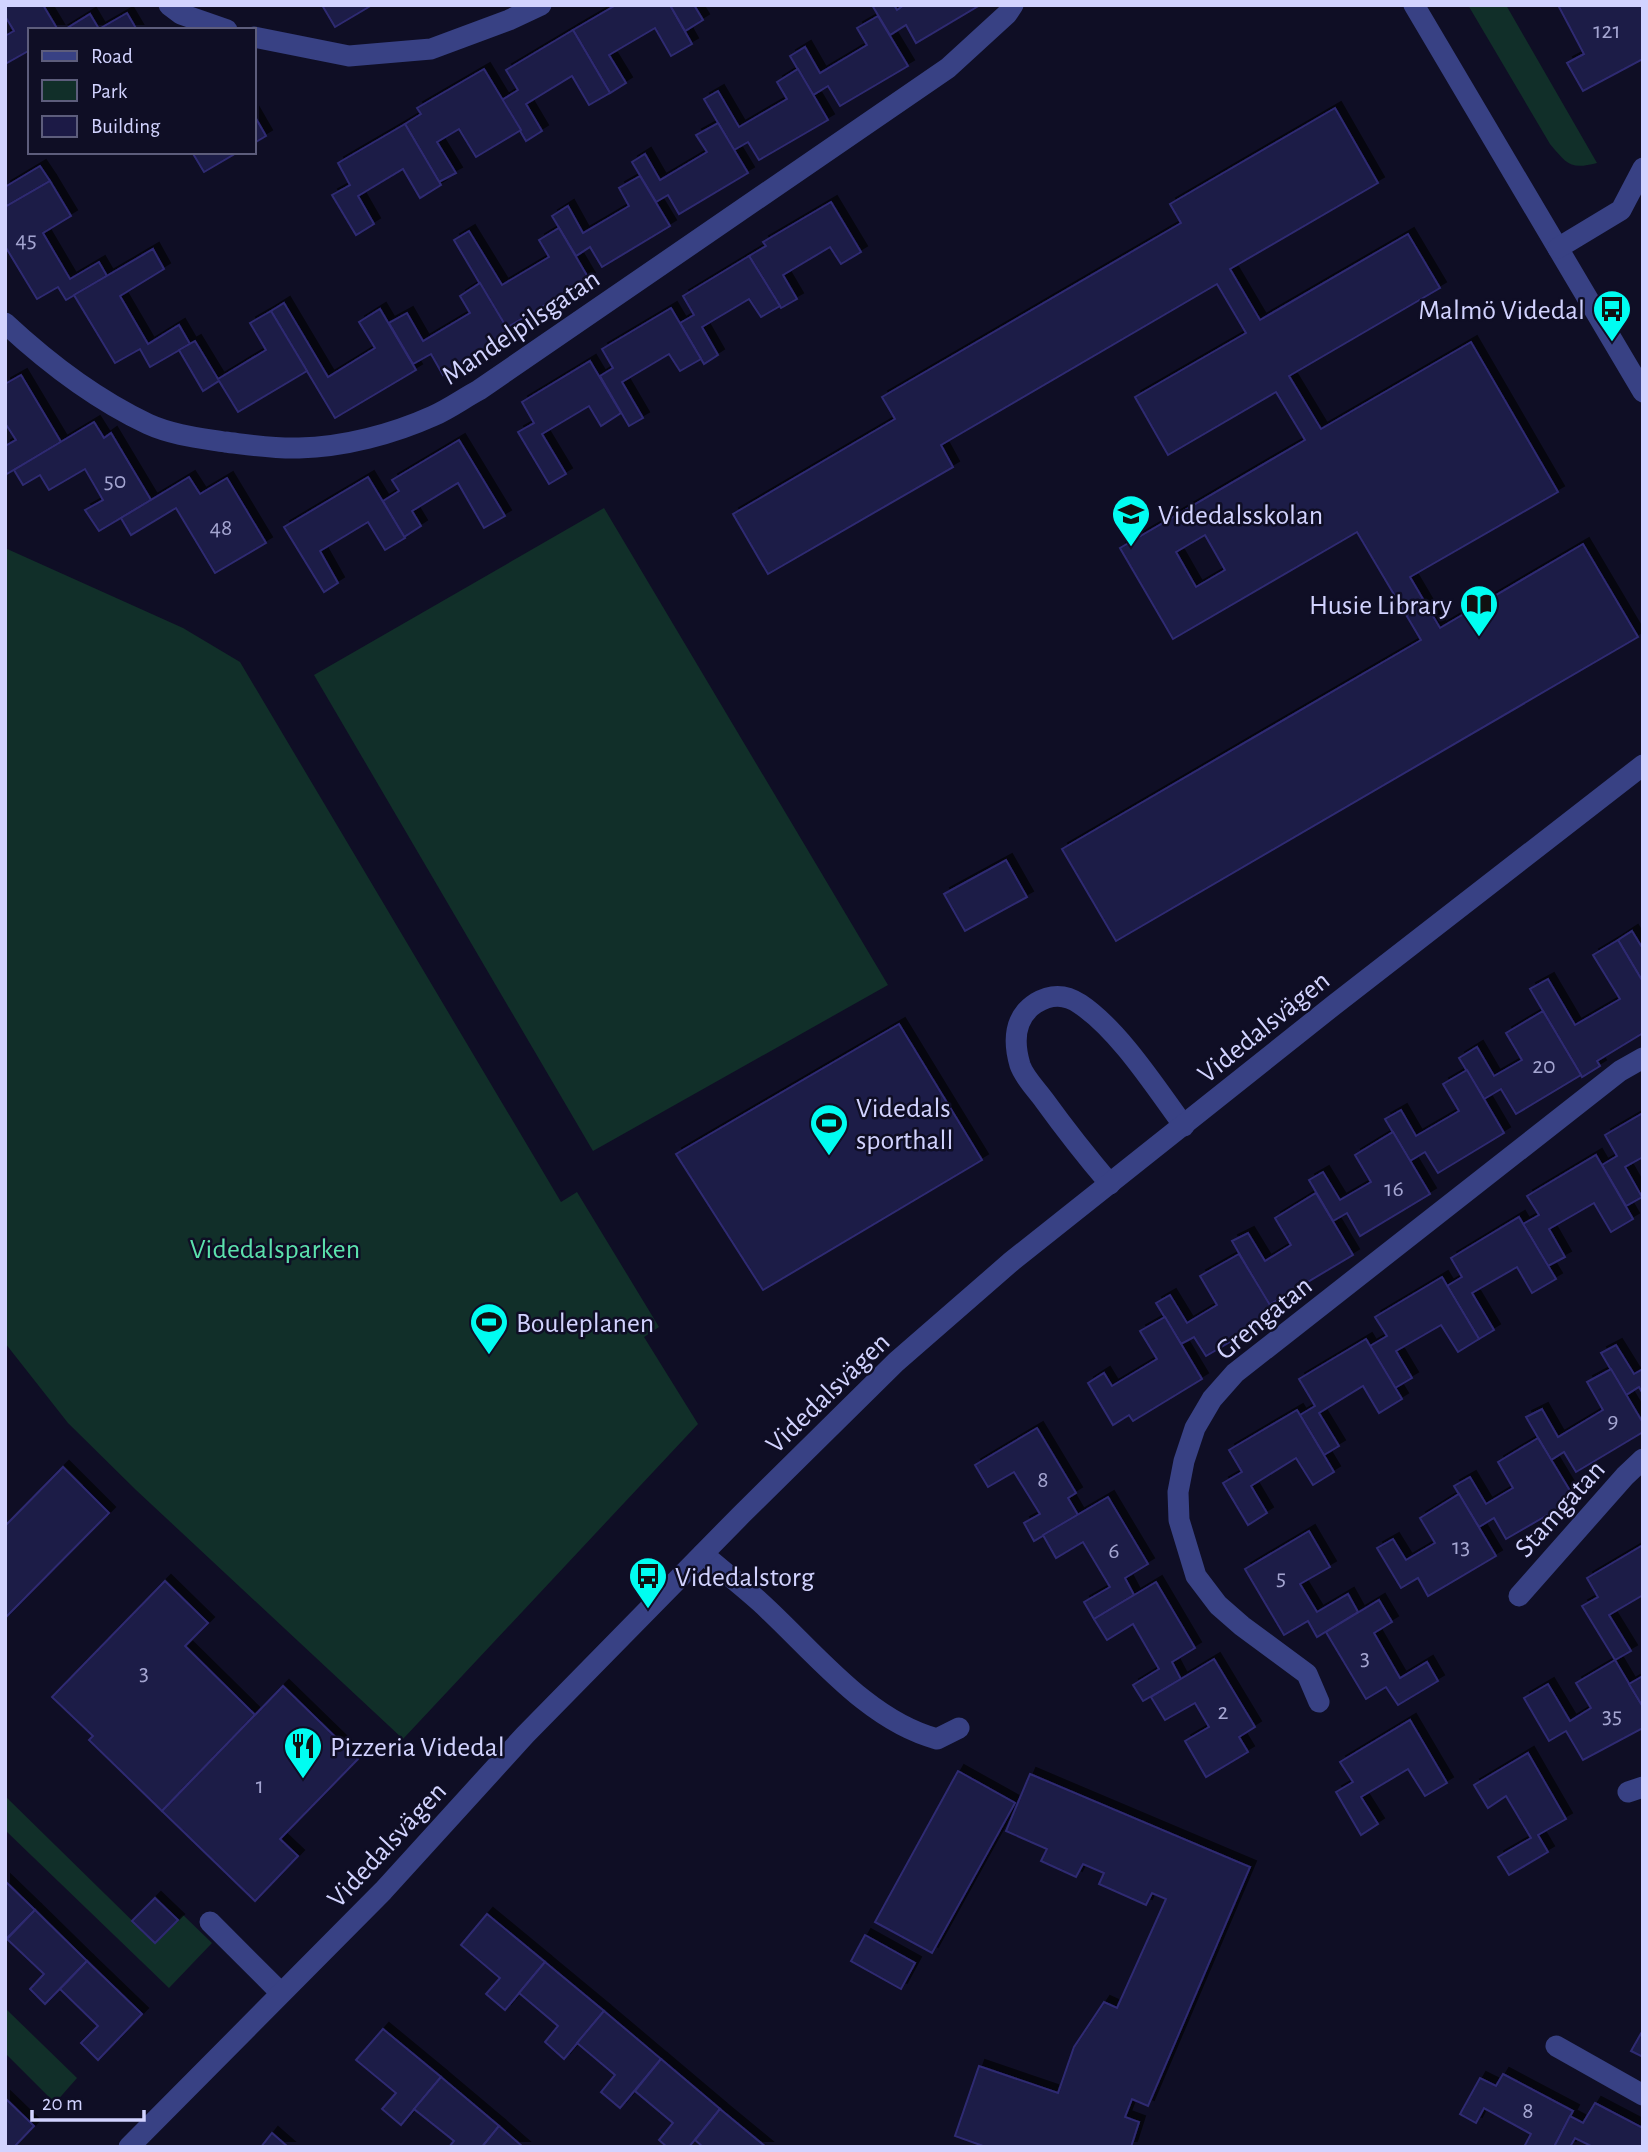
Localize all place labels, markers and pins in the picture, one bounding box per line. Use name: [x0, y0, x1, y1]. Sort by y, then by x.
bus stop icon: Malmö Videdal: [1591, 288, 1633, 343]
place label: Malmö Videdal: [1418, 297, 1585, 325]
school or university icon: Videdalsskolan: [1110, 493, 1152, 548]
place label: Videdalsskolan: [1158, 502, 1323, 530]
library icon: Husie Library: [1458, 583, 1500, 638]
place label: Husie Library: [1309, 592, 1452, 620]
place label: Videdals sporthall: [856, 1095, 953, 1155]
sports icon: Videdals sporthall: [808, 1102, 850, 1157]
sports icon: Bouleplanen: [468, 1301, 510, 1356]
place label: Bouleplanen: [516, 1310, 654, 1338]
bus stop icon: Videdalstorg: [627, 1555, 669, 1610]
place label: Videdalstorg: [675, 1564, 815, 1592]
restaurant icon: Pizzeria Videdal: [282, 1725, 324, 1780]
place label: Pizzeria Videdal: [330, 1734, 505, 1762]

